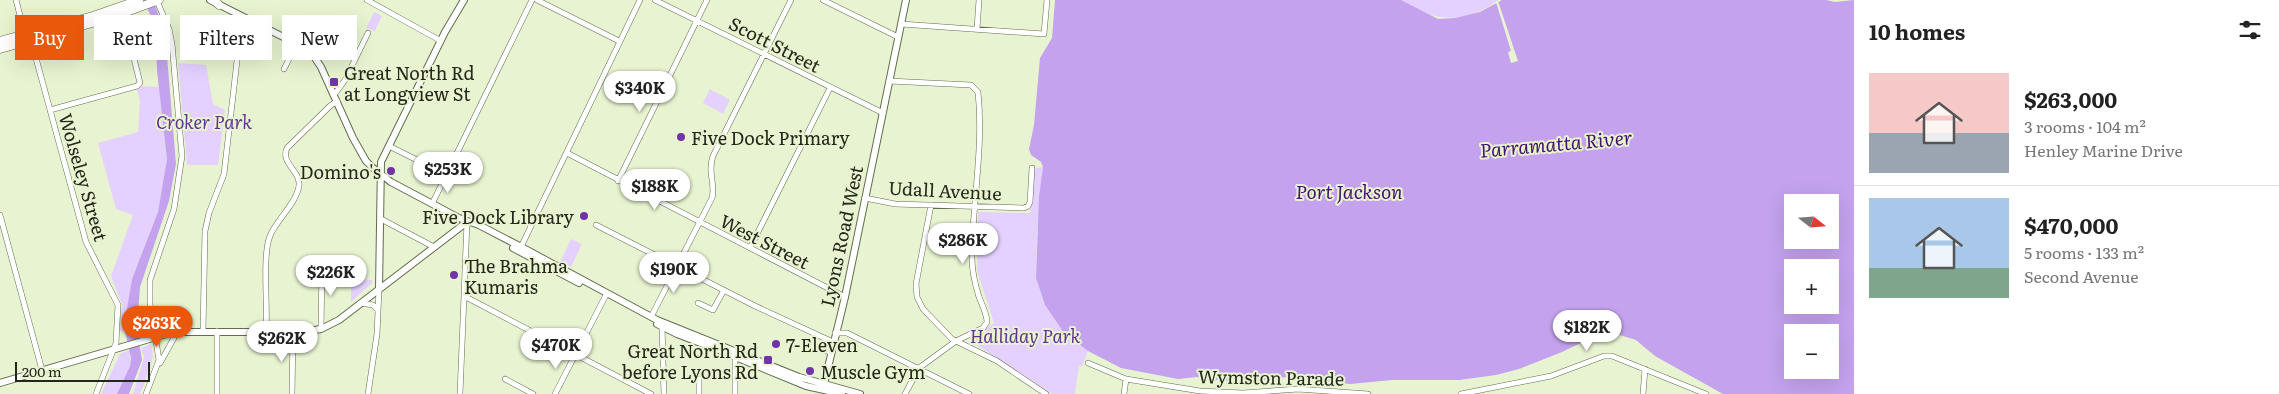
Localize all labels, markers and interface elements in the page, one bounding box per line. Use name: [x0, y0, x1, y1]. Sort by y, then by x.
street label: Scott Street: [725, 9, 826, 79]
chip: Buy: [15, 15, 84, 60]
chip: Rent: [94, 15, 170, 60]
chip: Filters: [180, 15, 272, 60]
chip: New: [282, 15, 357, 60]
text: 10 homes: [1869, 15, 1965, 46]
icon: filters: [2236, 16, 2264, 44]
place label: Great North Rd at Longview St: [344, 59, 475, 107]
pin: $340K: [605, 70, 675, 113]
text: $340K: [615, 75, 665, 99]
marker: Great North Rd at Longview St: [328, 76, 340, 88]
text: $263,000: [2024, 83, 2117, 114]
icon: home: [1909, 93, 1969, 153]
park label: Croker Park: [156, 108, 252, 135]
street label: Wolseley Street: [53, 110, 115, 245]
text: 3 rooms · 104 m²: [2024, 114, 2146, 138]
water label: Parramatta River: [1479, 122, 1634, 164]
place label: Five Dock Primary: [691, 124, 850, 151]
marker: Five Dock Primary: [675, 131, 687, 143]
text: Henley Marine Drive: [2024, 138, 2183, 162]
pin: $253K: [413, 152, 483, 194]
text: $253K: [424, 156, 472, 180]
place label: Domino's: [300, 158, 381, 185]
street label: Lyons Road West: [813, 162, 869, 309]
marker: Domino's: [385, 165, 397, 177]
pin: $188K: [620, 168, 690, 211]
text: $188K: [631, 173, 679, 197]
street label: Udall Avenue: [888, 174, 1002, 206]
water label: Port Jackson: [1295, 177, 1403, 205]
north arrow: [1784, 194, 1839, 249]
map controls: [1784, 194, 1839, 379]
place label: Five Dock Library: [422, 203, 575, 230]
street label: West Street: [715, 207, 815, 275]
text: $470,000: [2024, 209, 2118, 240]
marker: Five Dock Library: [578, 210, 590, 222]
icon: home: [1909, 218, 1969, 278]
pin: $286K: [928, 222, 998, 265]
text: $286K: [938, 227, 988, 251]
text: 5 rooms · 133 m²: [2024, 240, 2144, 264]
place label: The Brahma Kumaris: [464, 252, 568, 300]
pin: $190K: [639, 252, 709, 294]
pin: $226K: [296, 254, 366, 297]
text: $190K: [650, 256, 698, 280]
text: $226K: [307, 259, 355, 283]
button: +: [1784, 259, 1839, 314]
text: Second Avenue: [2024, 264, 2139, 288]
marker: The Brahma Kumaris: [448, 269, 460, 281]
pin: $263K: [122, 306, 192, 348]
text: $263K: [133, 310, 181, 334]
pin: $182K: [1552, 310, 1622, 352]
text: $182K: [1564, 314, 1610, 338]
pin: $262K: [247, 320, 317, 363]
park label: Halliday Park: [970, 322, 1080, 349]
button: −: [1784, 324, 1839, 379]
text: $262K: [258, 325, 306, 349]
pin: $470K: [521, 328, 591, 370]
place label: 7-Eleven: [786, 331, 858, 358]
text: $470K: [531, 332, 581, 356]
place label: Great North Rd before Lyons Rd: [622, 337, 758, 385]
marker: 7-Eleven: [770, 338, 782, 350]
marker: Great North Rd before Lyons Rd: [762, 354, 774, 366]
place label: Muscle Gym: [820, 358, 925, 385]
scale bar: [15, 359, 150, 382]
text: 200 m: [22, 361, 62, 381]
street label: Wymston Parade: [1198, 362, 1344, 392]
marker: Muscle Gym: [804, 365, 816, 377]

